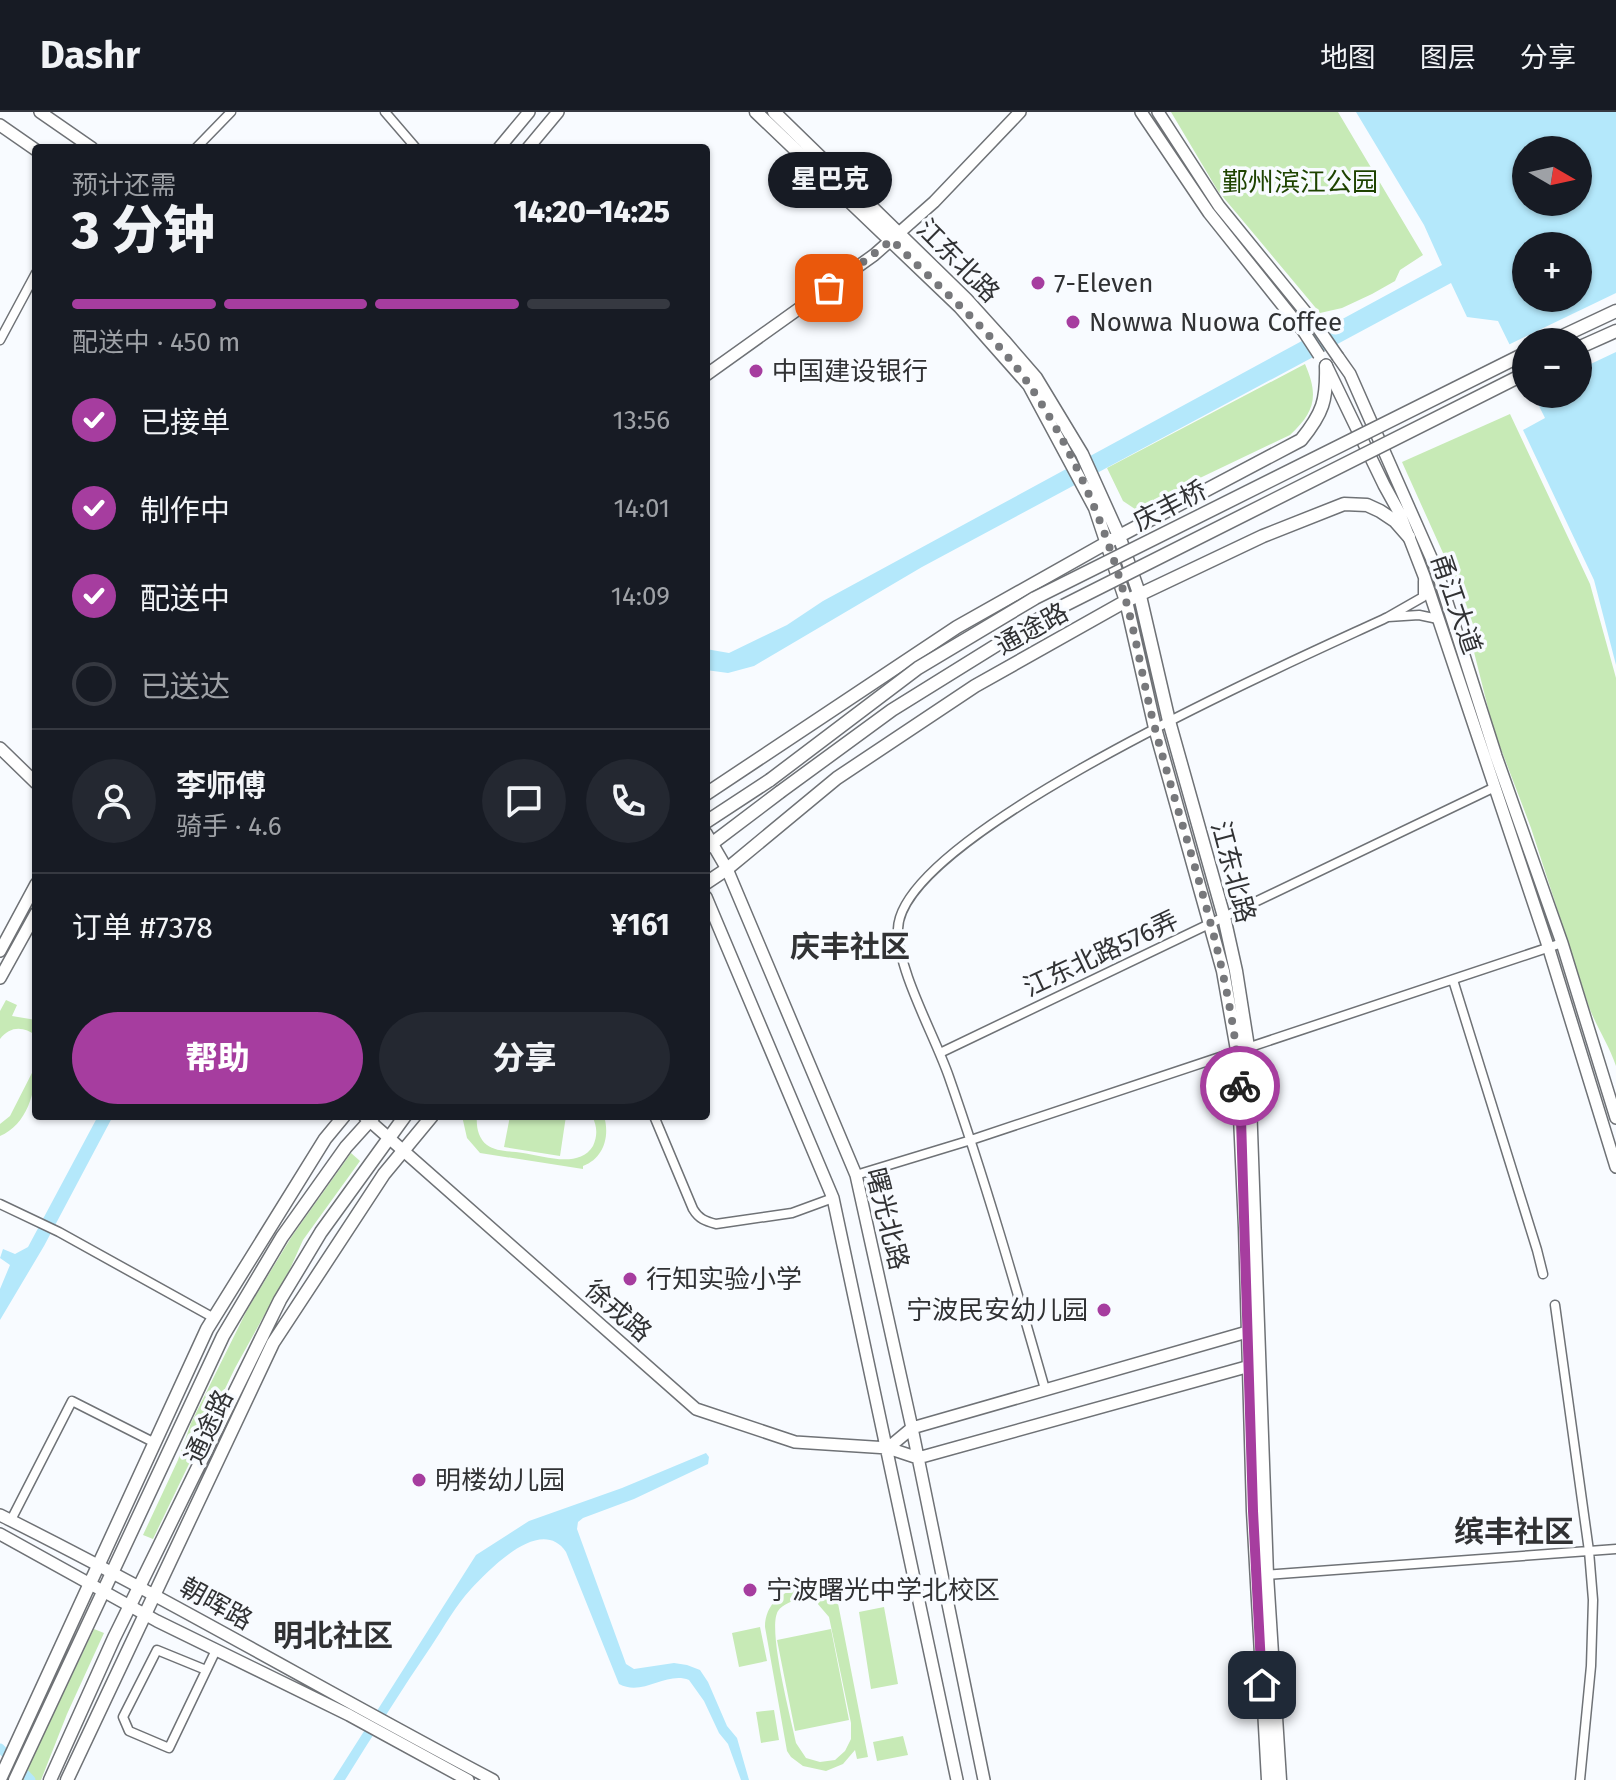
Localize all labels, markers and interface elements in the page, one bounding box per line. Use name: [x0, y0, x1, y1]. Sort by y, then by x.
text: Dashr: [40, 32, 140, 78]
text: 地图: [1320, 41, 1376, 74]
text: 图层: [1420, 41, 1476, 74]
text: 分享: [1520, 41, 1576, 74]
north arrow: [1512, 136, 1592, 216]
map controls: [1512, 136, 1592, 408]
callout: 星巴克: [767, 152, 891, 208]
text: 星巴克: [791, 164, 869, 195]
park label: 鄞州滨江公园: [1222, 167, 1378, 198]
text: 预计还需: [72, 170, 176, 201]
text: 14:20–14:25: [514, 194, 670, 230]
text: 3 分钟: [72, 199, 215, 262]
street label: 江东北路: [910, 213, 1006, 309]
button: +: [1512, 232, 1592, 312]
pin: [795, 254, 863, 322]
icon: bag: [807, 266, 851, 310]
place label: 7-Eleven: [1054, 268, 1153, 299]
marker: 7-Eleven: [1029, 274, 1047, 292]
place label: Nowwa Nuowa Coffee: [1089, 307, 1342, 338]
marker: Nowwa Nuowa Coffee: [1064, 313, 1082, 331]
text: 配送中 · 450 m: [72, 327, 240, 358]
button: −: [1512, 328, 1592, 408]
place label: 中国建设银行: [772, 356, 928, 387]
marker: 中国建设银行: [747, 362, 765, 380]
icon: check: [72, 398, 116, 442]
text: 已接单: [140, 405, 230, 441]
text: 13:56: [613, 405, 670, 436]
street label: 庆丰桥: [1128, 474, 1212, 538]
icon: check: [72, 486, 116, 530]
text: 制作中: [140, 493, 230, 529]
text: 14:01: [614, 493, 670, 524]
street label: 甬江大道: [1424, 550, 1488, 658]
icon: check: [72, 574, 116, 618]
text: 配送中: [140, 581, 230, 617]
text: 14:09: [611, 581, 670, 612]
street label: 通途路: [990, 597, 1074, 661]
text: 已送达: [140, 669, 230, 705]
button: person: [72, 759, 156, 843]
button: chat: [482, 759, 566, 843]
button: phone: [586, 759, 670, 843]
text: 李师傅: [176, 768, 266, 804]
text: 骑手 · 4.6: [176, 811, 282, 842]
street label: 江东北路: [1205, 818, 1261, 926]
street label: 江东北路576弄: [1019, 905, 1183, 1003]
text: ¥161: [611, 907, 670, 943]
text: 订单 #7378: [72, 910, 213, 946]
district label: 庆丰社区: [790, 929, 910, 965]
button: 帮助: [72, 1012, 363, 1104]
button: 分享: [379, 1012, 670, 1104]
courier: [1200, 1046, 1280, 1126]
icon: bike: [1218, 1064, 1262, 1108]
street label: 曙光北路: [859, 1165, 915, 1273]
place label: 行知实验小学: [646, 1264, 802, 1295]
marker: 行知实验小学: [621, 1270, 639, 1288]
street label: 徐戎路: [578, 1274, 658, 1348]
place label: 宁波民安幼儿园: [906, 1295, 1088, 1326]
marker: 宁波民安幼儿园: [1095, 1301, 1113, 1319]
street label: 通途路: [178, 1385, 240, 1469]
place label: 明楼幼儿园: [435, 1465, 565, 1496]
marker: 明楼幼儿园: [410, 1471, 428, 1489]
district label: 缤丰社区: [1454, 1514, 1574, 1550]
street label: 朝晖路: [174, 1572, 258, 1636]
place label: 宁波曙光中学北校区: [766, 1575, 1000, 1606]
marker: 宁波曙光中学北校区: [741, 1581, 759, 1599]
district label: 明北社区: [273, 1618, 393, 1654]
pin: [1228, 1651, 1296, 1719]
icon: home: [1240, 1663, 1284, 1707]

